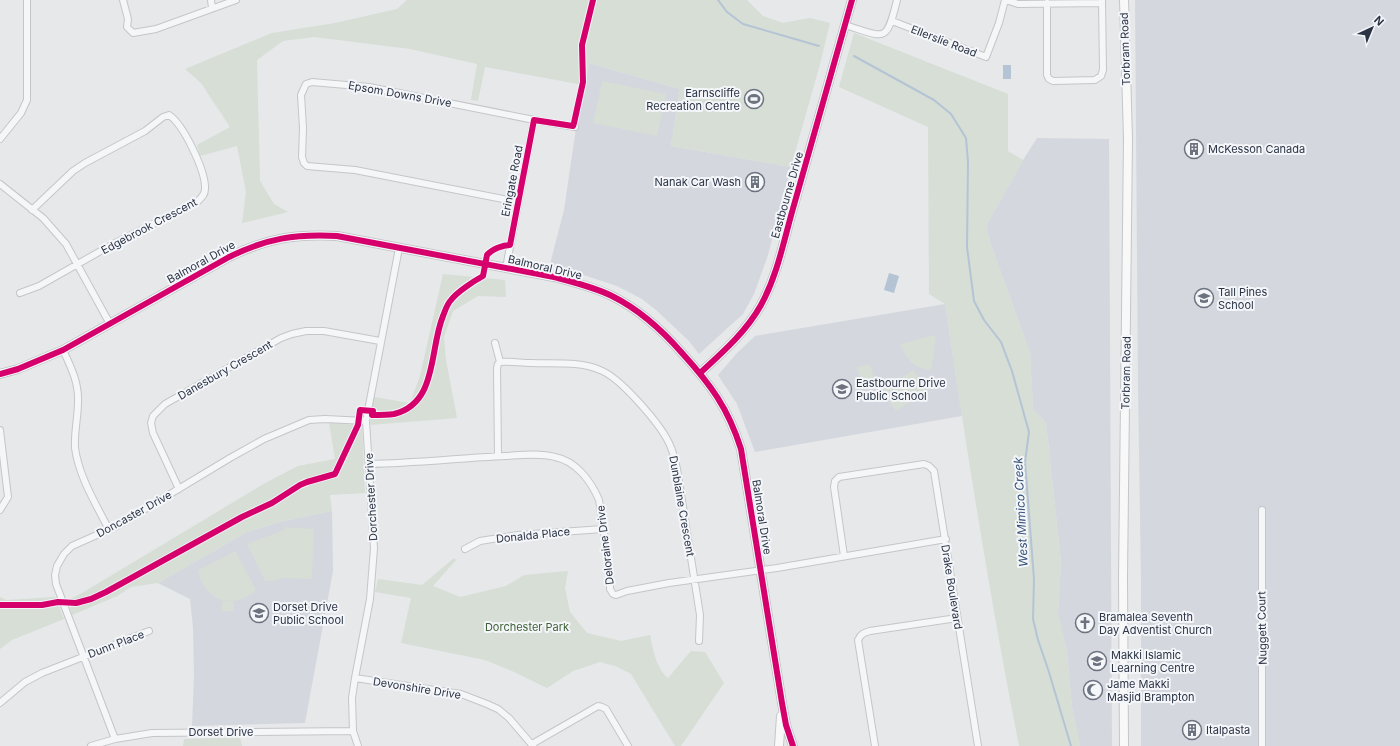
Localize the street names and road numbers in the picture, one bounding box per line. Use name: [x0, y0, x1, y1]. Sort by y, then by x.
street label: Torbram Road: [1117, 12, 1133, 86]
street label: Ellerslie Road: [909, 22, 979, 60]
street label: Epsom Downs Drive: [347, 78, 453, 110]
street label: Eringate Road: [498, 144, 526, 218]
street label: Eastbourne Drive: [768, 150, 806, 240]
street label: Edgebrook Crescent: [99, 195, 200, 257]
street label: Balmoral Drive: [165, 238, 237, 286]
street label: Balmoral Drive: [507, 252, 583, 282]
street label: Torbram Road: [1118, 336, 1134, 410]
street label: Danesbury Crescent: [175, 337, 275, 403]
street label: Dorchester Drive: [362, 453, 380, 541]
street label: Dunblaine Crescent: [666, 454, 698, 558]
street label: Balmoral Drive: [749, 479, 775, 555]
street label: Doncaster Drive: [94, 488, 174, 540]
street label: Deloraine Drive: [593, 504, 617, 586]
street label: Donalda Place: [495, 524, 571, 546]
street label: Drake Boulevard: [938, 544, 966, 630]
street label: Nuggett Court: [1254, 591, 1270, 665]
street label: Dunn Place: [86, 627, 146, 661]
street label: Devonshire Drive: [372, 674, 462, 702]
street label: Dorset Drive: [189, 725, 253, 739]

